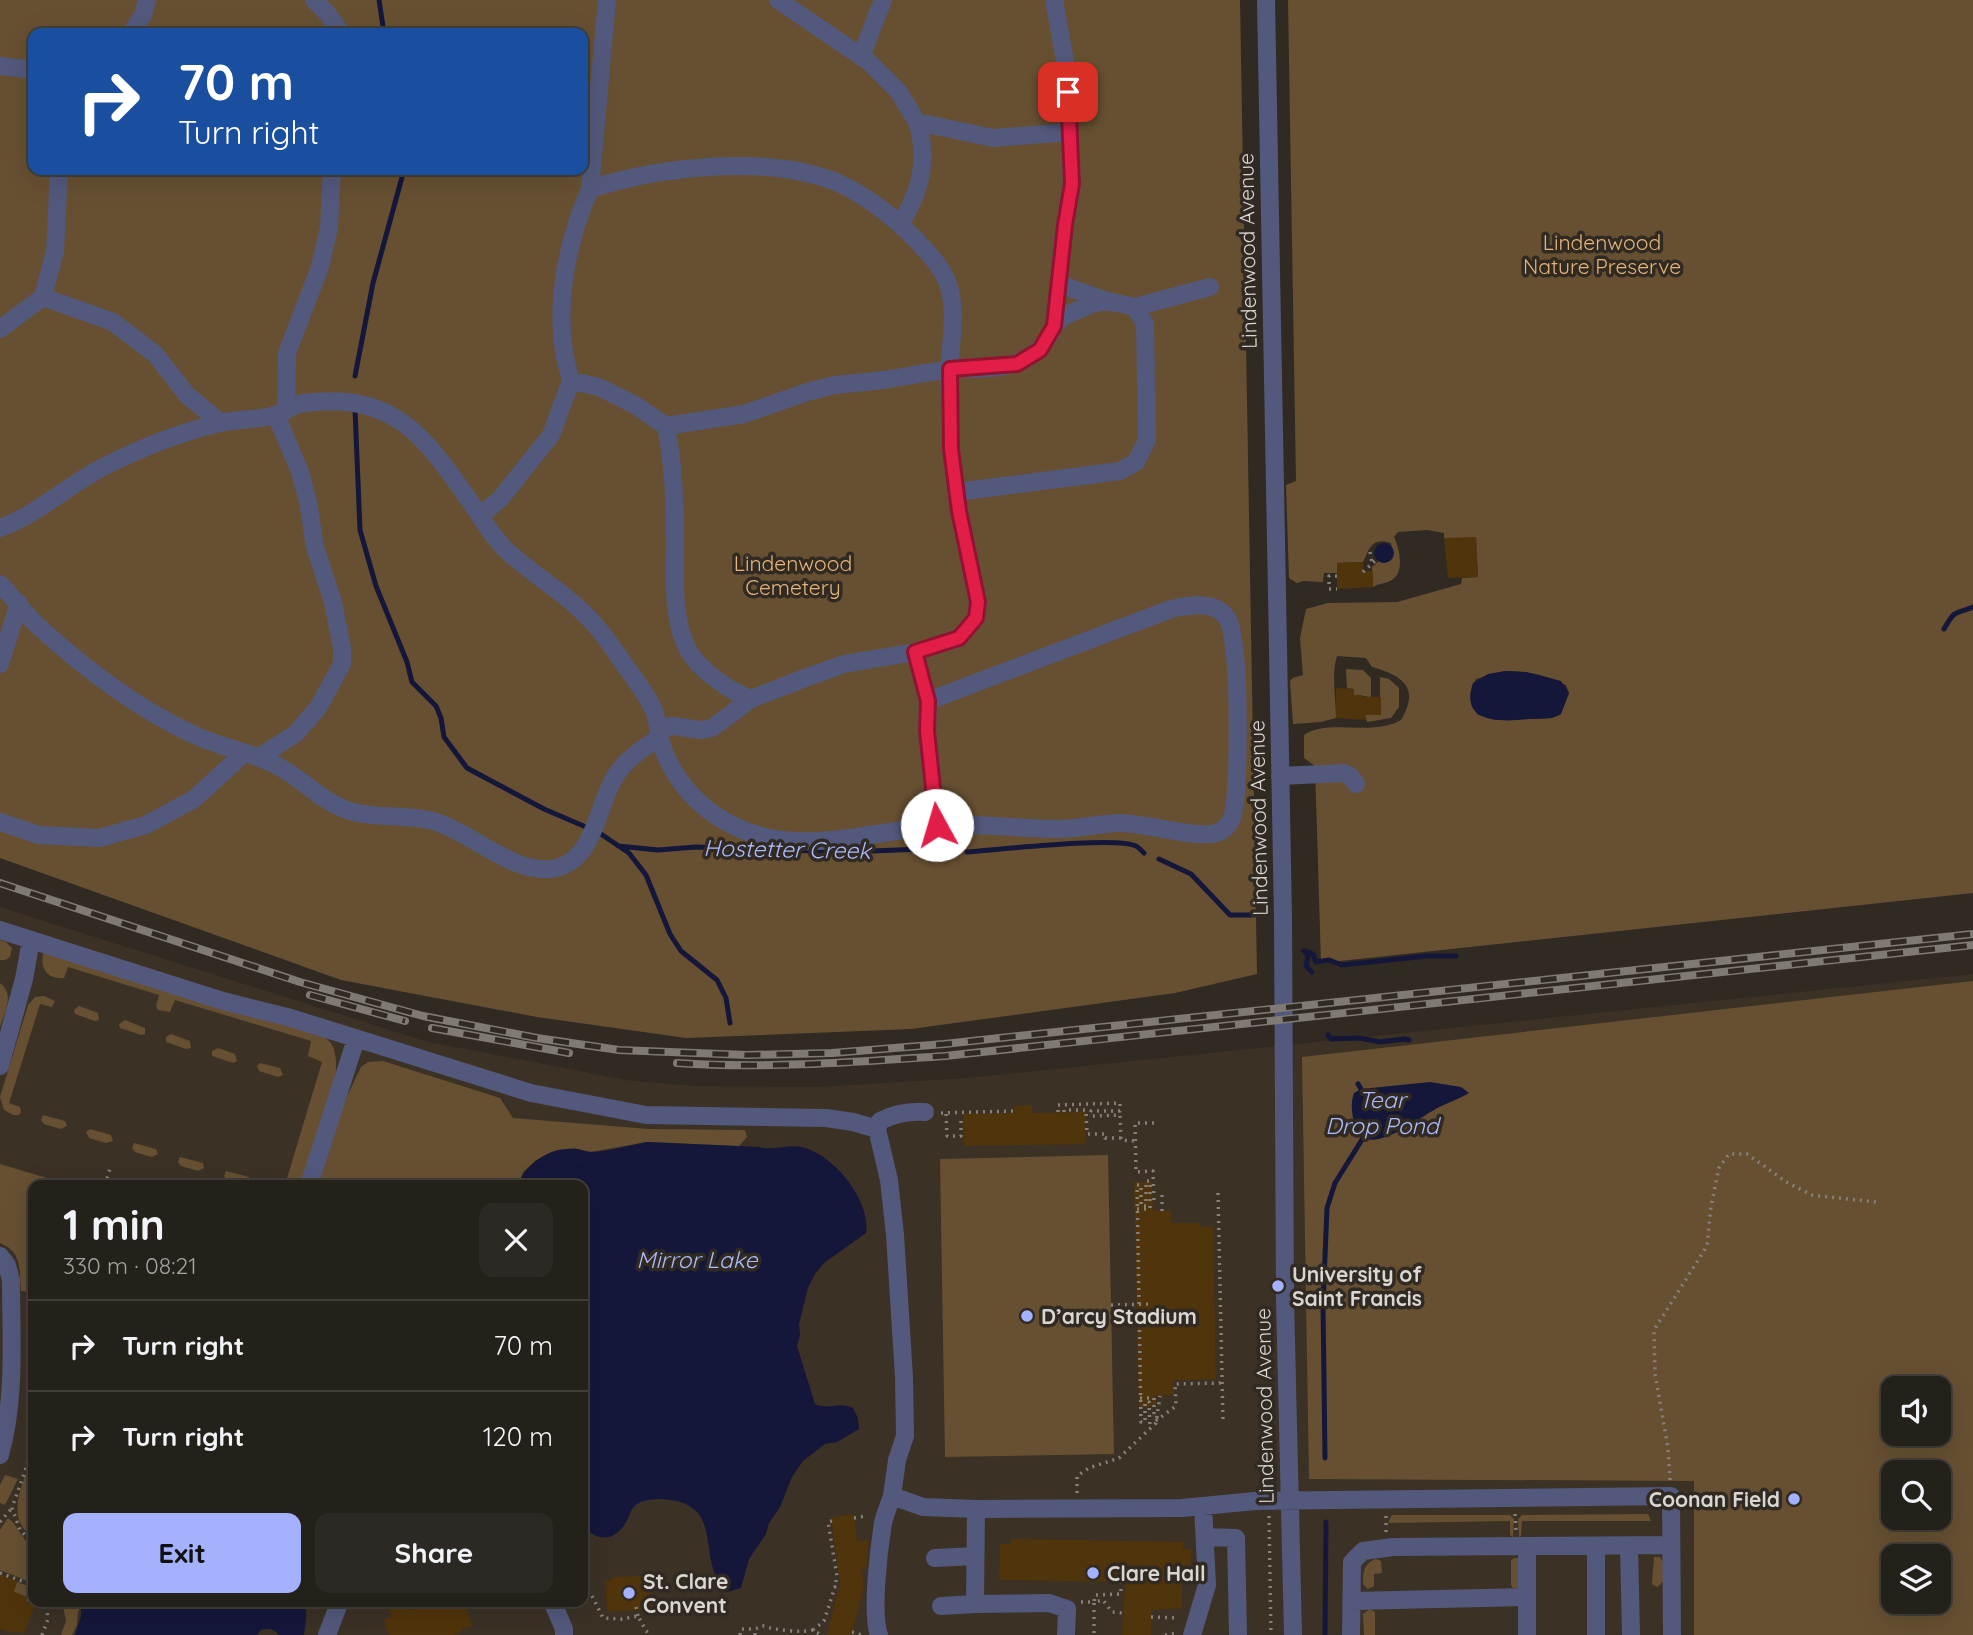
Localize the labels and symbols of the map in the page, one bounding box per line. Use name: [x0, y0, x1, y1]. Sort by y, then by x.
pin: [1038, 62, 1098, 122]
street label: Lindenwood Avenue: [1232, 153, 1262, 349]
park label: Lindenwood Nature Preserve: [1523, 229, 1681, 279]
park label: Lindenwood Cemetery: [734, 550, 852, 600]
street label: Lindenwood Avenue: [1243, 720, 1273, 916]
position arrow: [900, 788, 974, 862]
water label: Hostetter Creek: [703, 833, 873, 865]
water label: Tear Drop Pond: [1325, 1085, 1442, 1140]
water label: Mirror Lake: [636, 1245, 759, 1274]
place label: University of Saint Francis: [1292, 1261, 1422, 1311]
marker: University of Saint Francis: [1270, 1278, 1286, 1294]
place label: D’arcy Stadium: [1041, 1303, 1197, 1329]
marker: D’arcy Stadium: [1019, 1308, 1035, 1324]
street label: Lindenwood Avenue: [1249, 1308, 1279, 1504]
place label: Coonan Field: [1649, 1486, 1780, 1512]
marker: Coonan Field: [1786, 1491, 1802, 1507]
place label: Clare Hall: [1107, 1560, 1206, 1586]
marker: Clare Hall: [1085, 1565, 1101, 1581]
place label: St. Clare Convent: [643, 1568, 728, 1618]
marker: St. Clare Convent: [621, 1585, 637, 1601]

